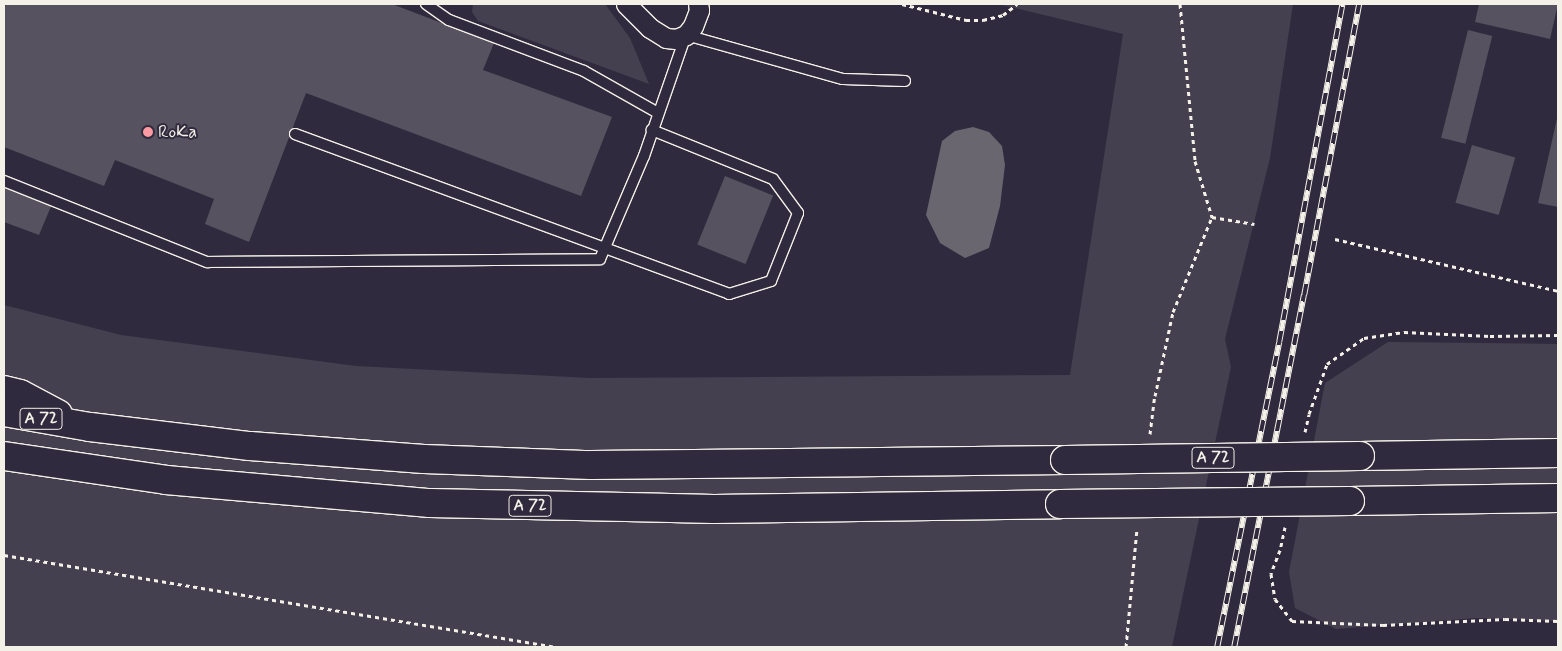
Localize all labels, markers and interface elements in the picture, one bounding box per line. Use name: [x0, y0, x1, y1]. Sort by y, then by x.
place label: RoKa: [158, 121, 197, 143]
marker: RoKa: [142, 126, 154, 138]
road number: A 72: [18, 406, 64, 432]
road number: A 72: [1190, 444, 1236, 472]
road number: A 72: [508, 492, 552, 520]

